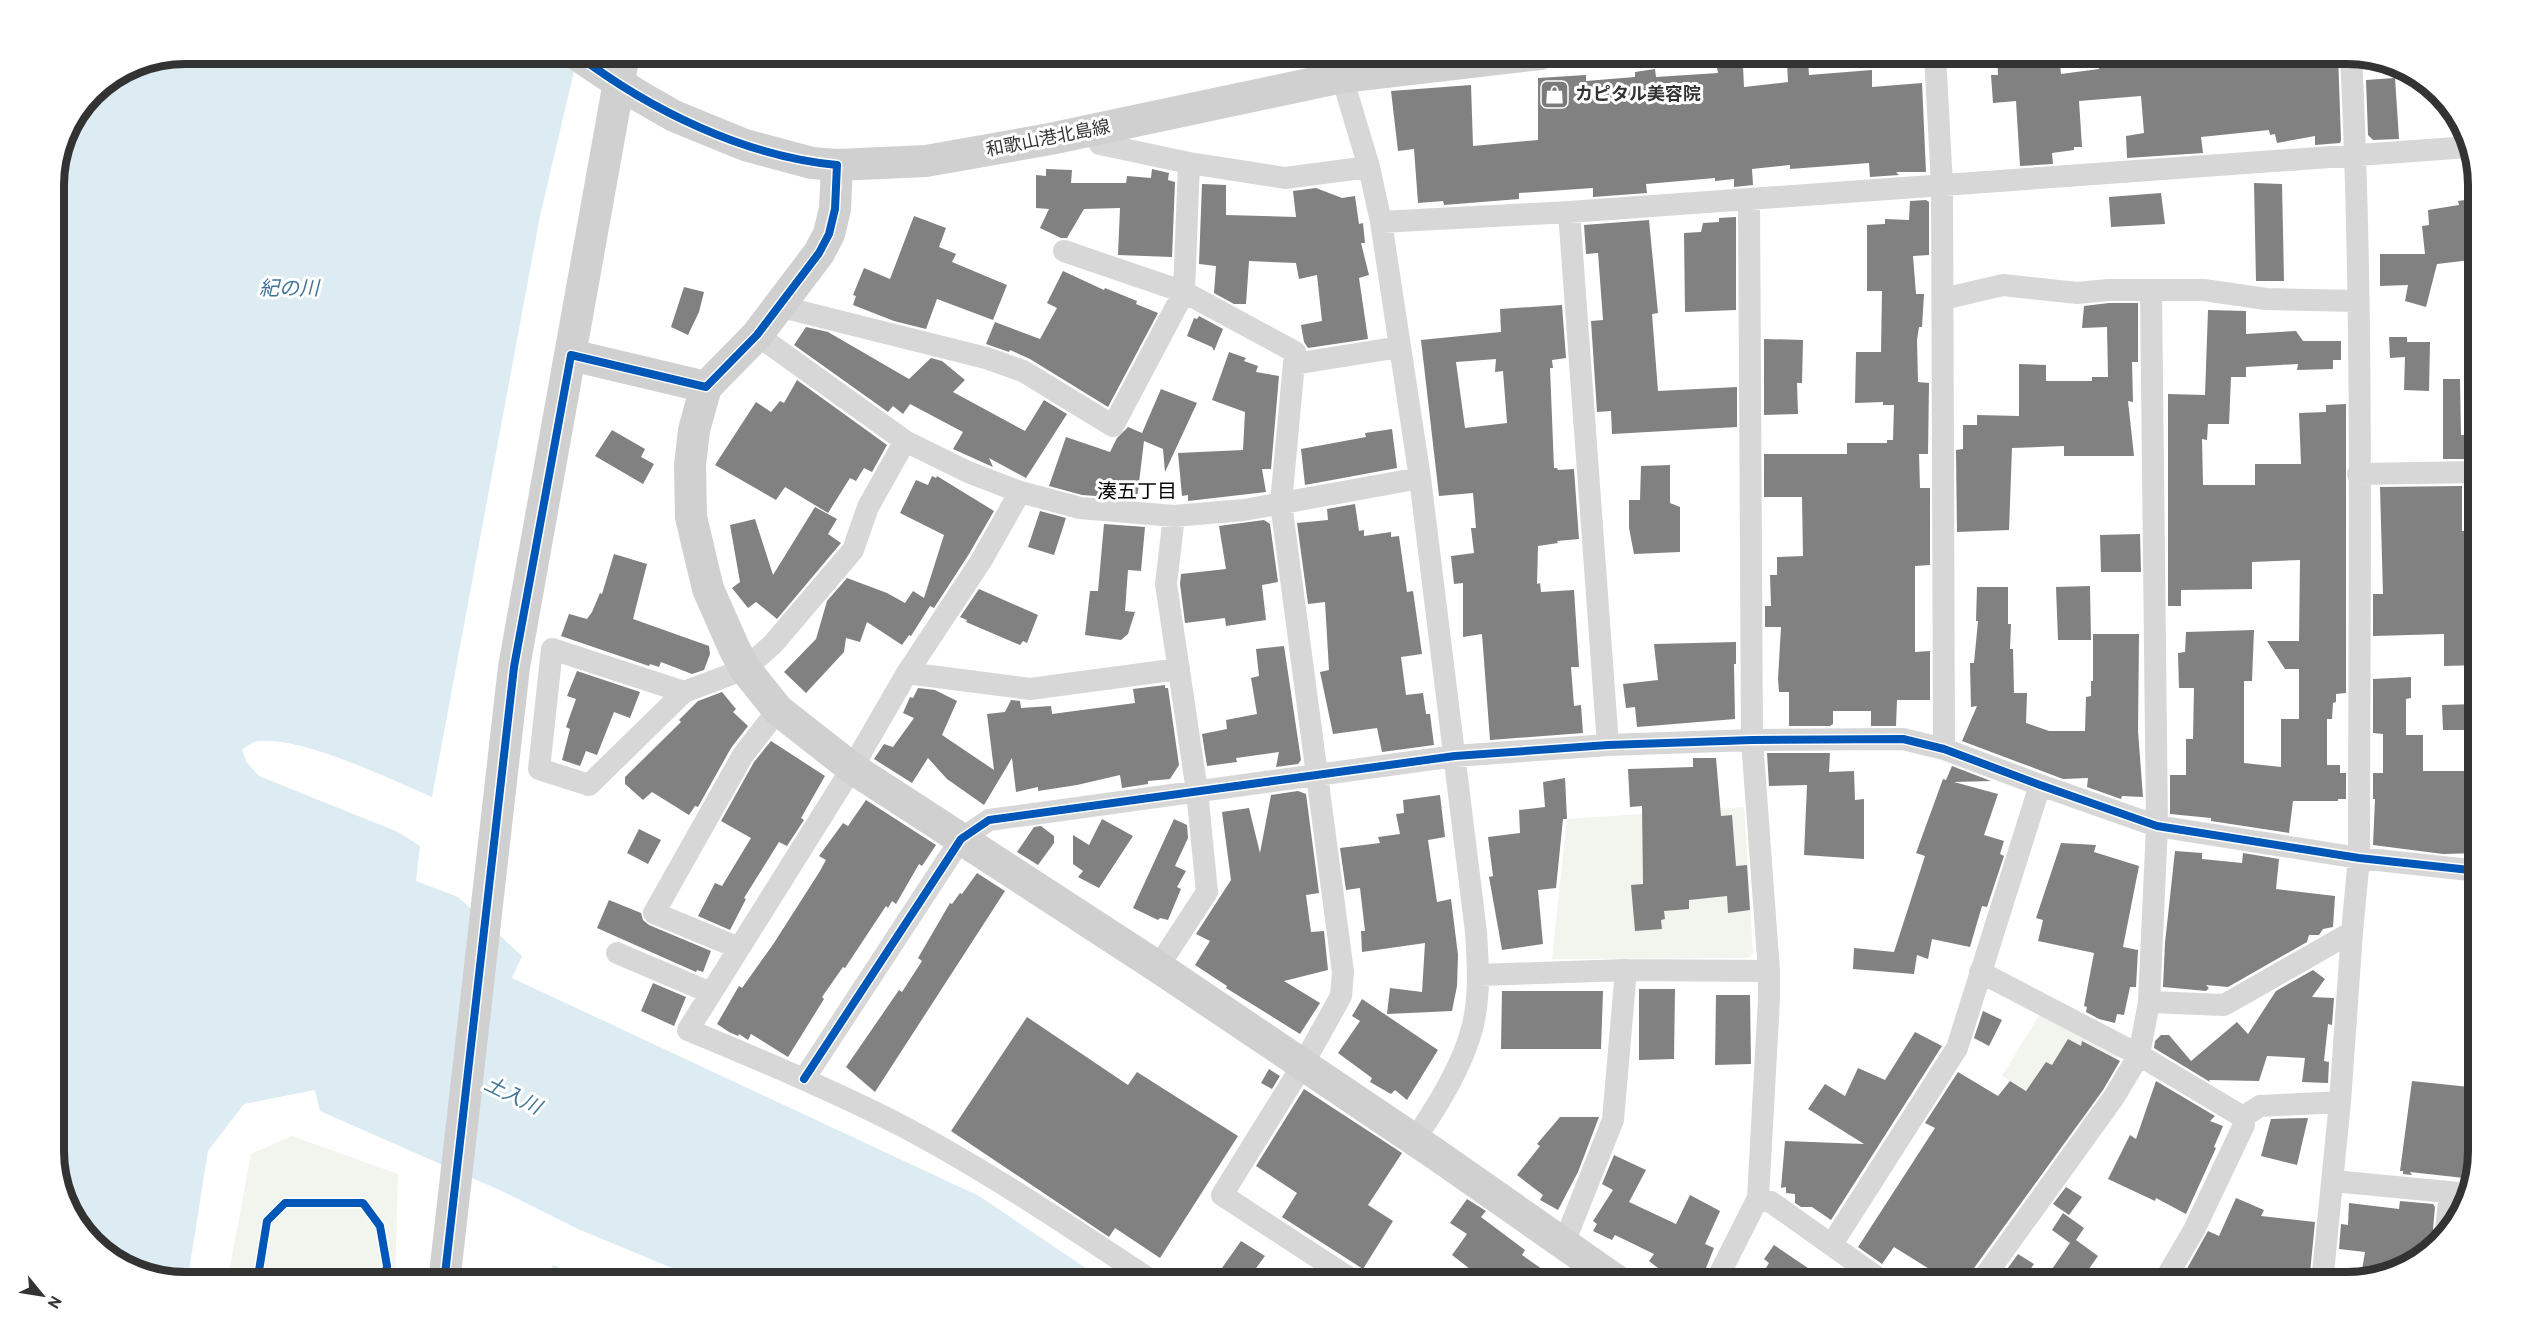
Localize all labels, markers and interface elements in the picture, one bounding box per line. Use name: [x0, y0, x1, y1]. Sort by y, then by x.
shop icon: カピタル美容院: [1538, 78, 1570, 110]
place label: カピタル美容院: [1575, 84, 1701, 107]
street label: 和歌山港北島線: [984, 116, 1112, 163]
water label: 紀の川: [259, 277, 321, 303]
district label: 湊五丁目: [1097, 480, 1177, 506]
water label: 土入川: [479, 1072, 547, 1123]
north arrow: [12, 1265, 72, 1325]
text: N: [42, 1292, 65, 1311]

